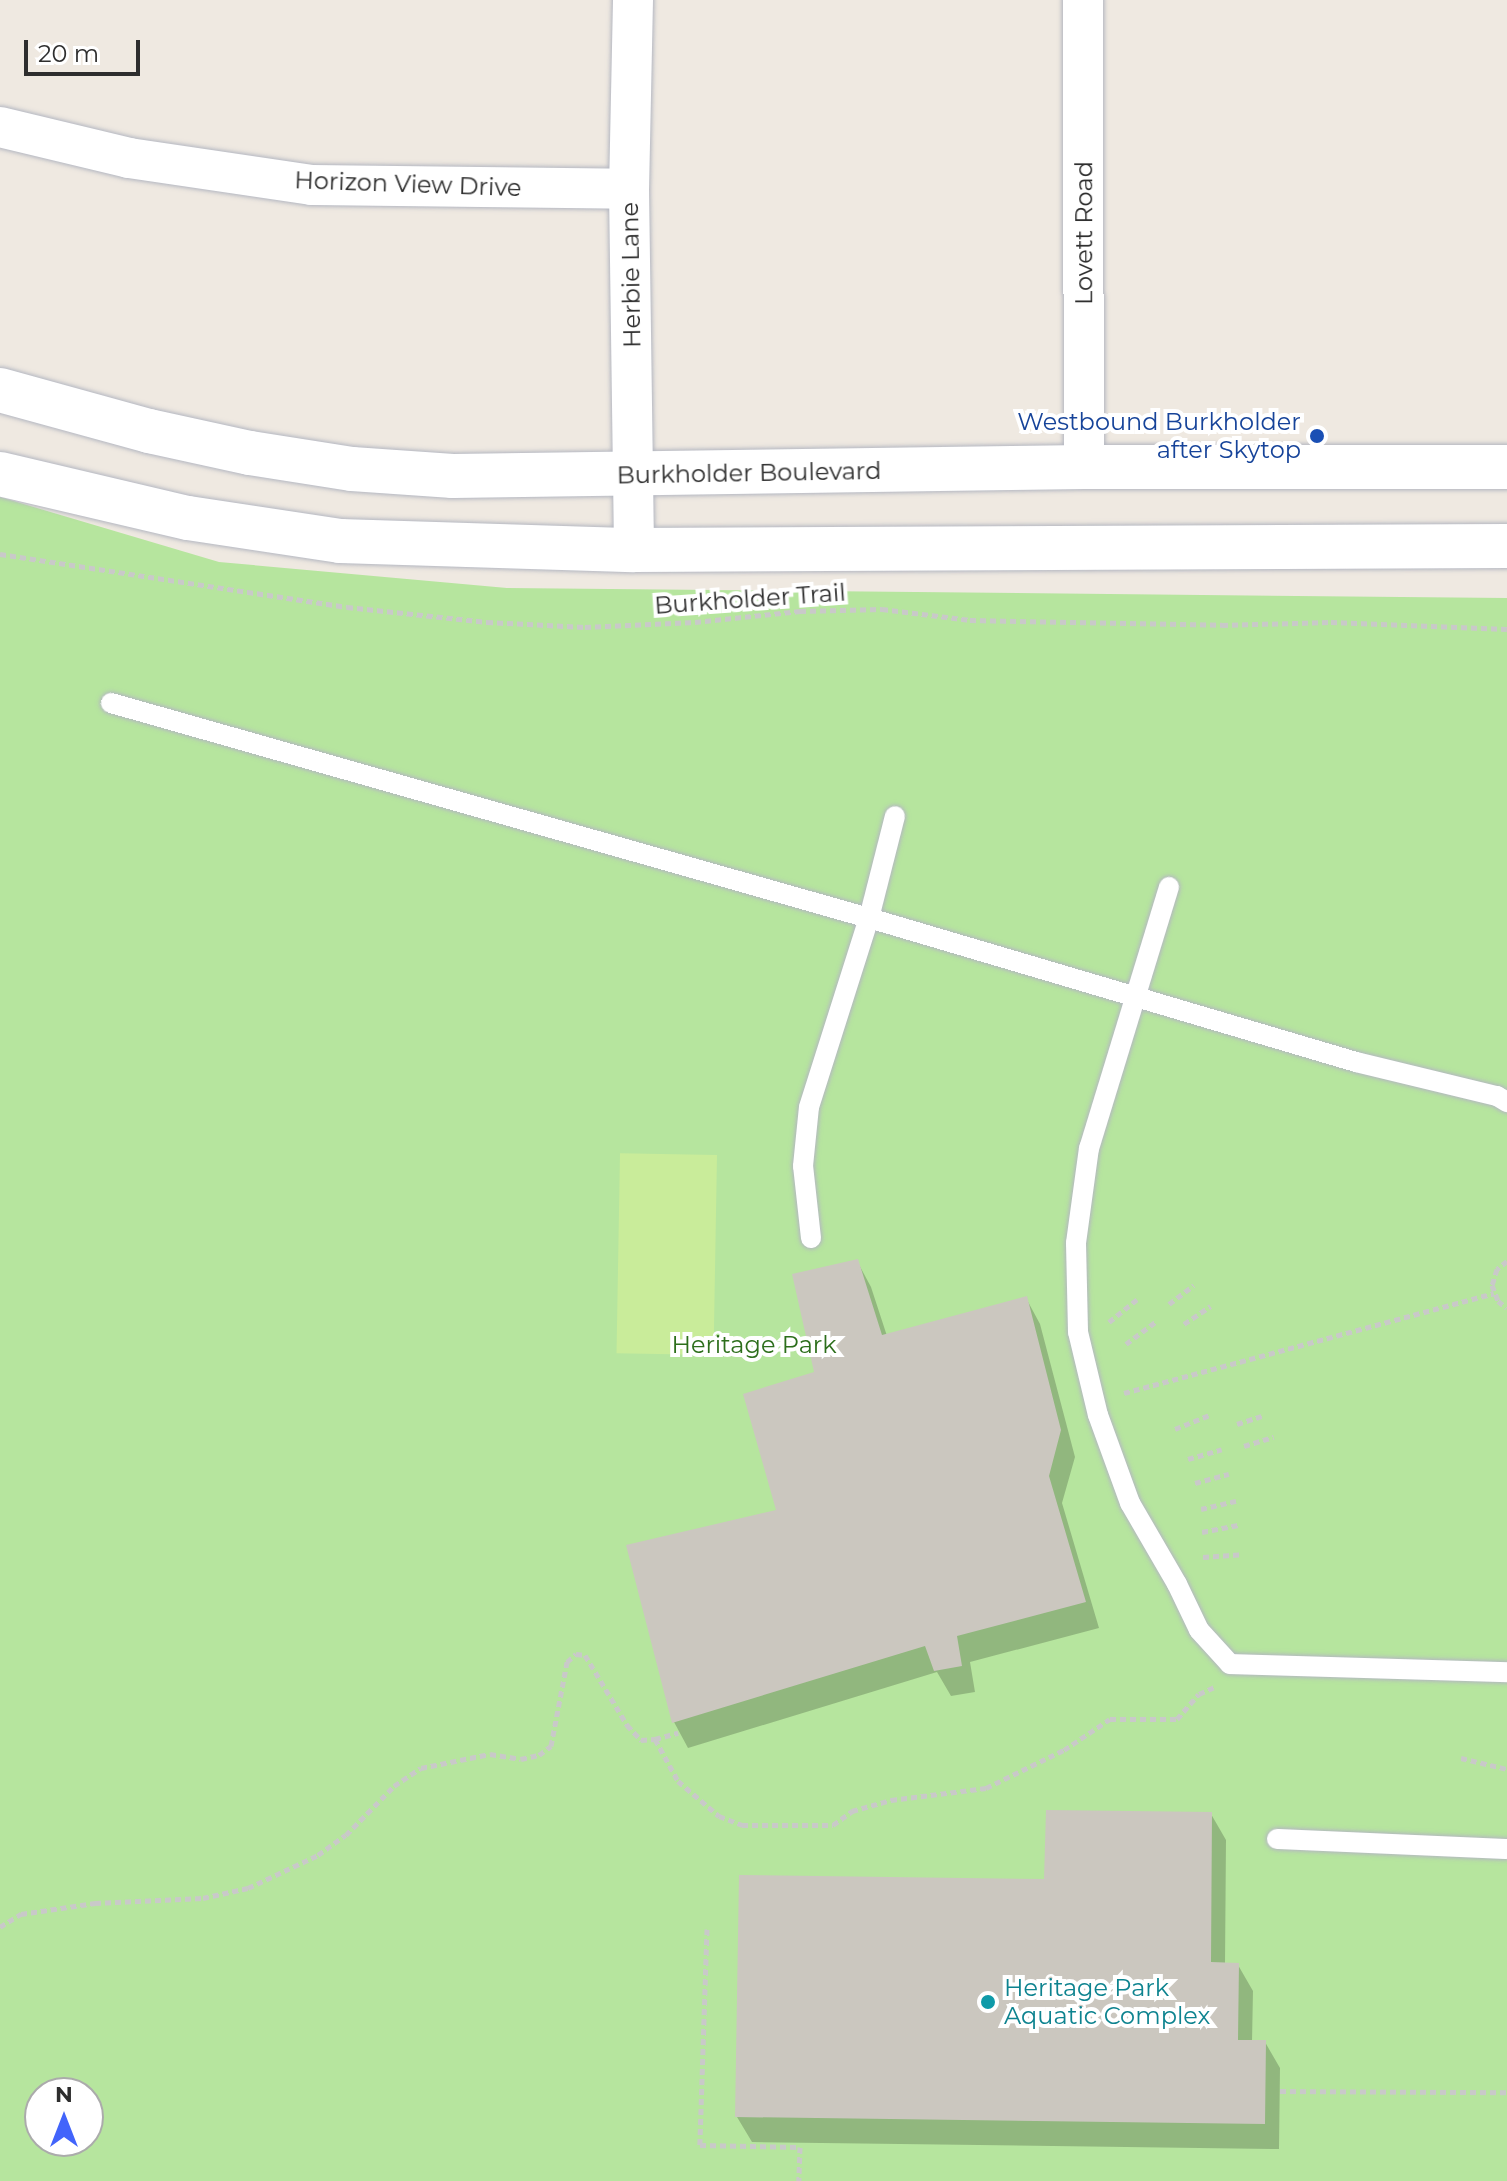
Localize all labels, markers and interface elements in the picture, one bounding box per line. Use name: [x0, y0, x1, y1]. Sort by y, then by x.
scale bar: [28, 24, 144, 74]
text: 20 m: [38, 39, 99, 68]
street label: Lovett Road: [1070, 161, 1098, 305]
street label: Horizon View Drive: [294, 166, 522, 202]
street label: Herbie Lane: [615, 202, 647, 348]
place label: Westbound Burkholder after Skytop: [1017, 408, 1301, 464]
marker: Westbound Burkholder after Skytop: [1308, 427, 1326, 445]
street label: Burkholder Boulevard: [616, 456, 882, 490]
street label: Burkholder Trail: [653, 578, 847, 620]
park label: Heritage Park: [671, 1331, 837, 1359]
place label: Heritage Park Aquatic Complex: [1004, 1974, 1210, 2030]
marker: Heritage Park Aquatic Complex: [979, 1993, 997, 2011]
north arrow: [24, 2077, 104, 2157]
text: N: [55, 2081, 73, 2108]

